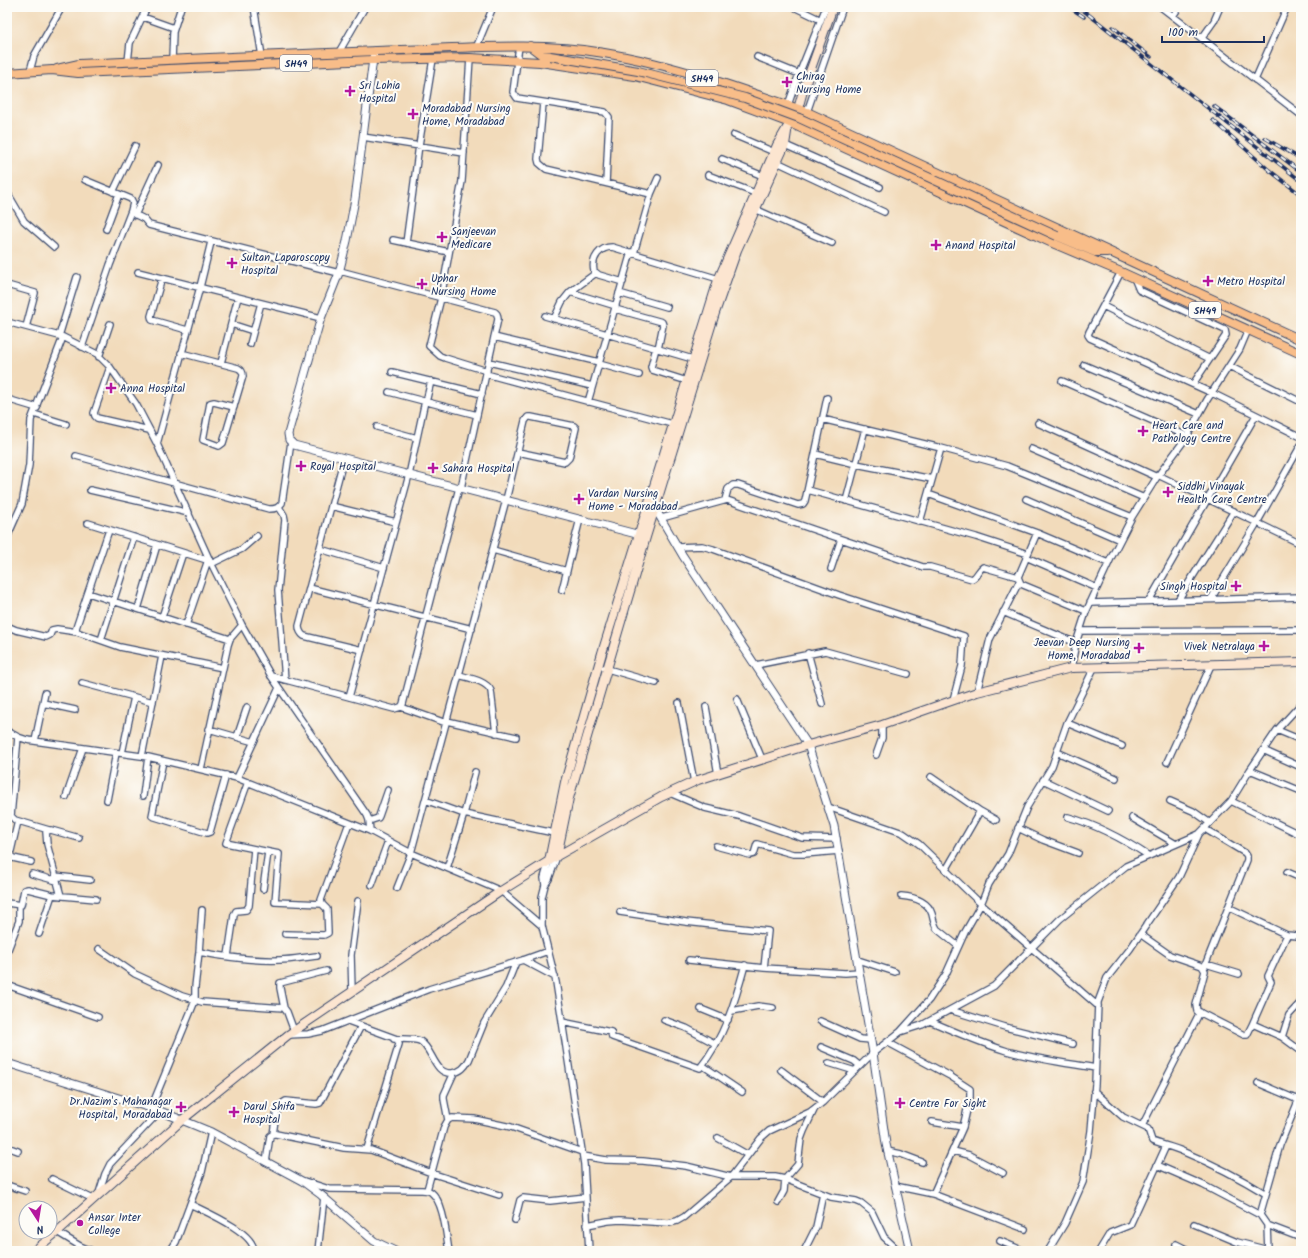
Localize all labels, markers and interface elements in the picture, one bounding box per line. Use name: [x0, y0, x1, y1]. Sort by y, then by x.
scale bar: [1162, 18, 1264, 44]
text: 100 m: [1168, 23, 1199, 42]
road number: SH49: [280, 55, 312, 71]
place label: Chirag Nursing Home: [796, 68, 861, 99]
road number: SH49: [686, 70, 718, 86]
marker: Chirag Nursing Home: [781, 76, 793, 88]
place label: Sri Lohia Hospital: [359, 77, 400, 108]
marker: Sri Lohia Hospital: [344, 85, 356, 97]
place label: Moradabad Nursing Home, Moradabad: [422, 100, 511, 131]
marker: Moradabad Nursing Home, Moradabad: [407, 108, 419, 120]
place label: Sanjeevan Medicare: [451, 223, 496, 254]
marker: Sanjeevan Medicare: [436, 231, 448, 243]
place label: Anand Hospital: [945, 237, 1016, 255]
marker: Anand Hospital: [930, 239, 942, 251]
place label: Sultan Laparoscopy Hospital: [241, 249, 331, 280]
marker: Sultan Laparoscopy Hospital: [226, 257, 238, 269]
place label: Uphar Nursing Home: [431, 270, 496, 301]
place label: Metro Hospital: [1217, 273, 1285, 291]
marker: Metro Hospital: [1202, 275, 1214, 287]
marker: Uphar Nursing Home: [416, 278, 428, 290]
road number: SH49: [1189, 302, 1221, 318]
place label: Anna Hospital: [120, 380, 185, 398]
marker: Anna Hospital: [105, 382, 117, 394]
place label: Heart Care and Pathology Centre: [1152, 417, 1231, 448]
marker: Heart Care and Pathology Centre: [1137, 425, 1149, 437]
place label: Royal Hospital: [310, 458, 376, 476]
marker: Royal Hospital: [295, 460, 307, 472]
place label: Sahara Hospital: [442, 460, 515, 478]
marker: Sahara Hospital: [427, 462, 439, 474]
place label: Siddhi Vinayak Health Care Centre: [1177, 478, 1267, 509]
place label: Vardan Nursing Home - Moradabad: [588, 485, 678, 516]
marker: Siddhi Vinayak Health Care Centre: [1162, 486, 1174, 498]
marker: Vardan Nursing Home - Moradabad: [573, 493, 585, 505]
place label: Singh Hospital: [1160, 578, 1227, 596]
marker: Singh Hospital: [1230, 580, 1242, 592]
place label: Jeevan Deep Nursing Home, Moradabad: [1033, 634, 1131, 665]
place label: Vivek Netralaya: [1184, 638, 1255, 656]
marker: Vivek Netralaya: [1258, 640, 1270, 652]
marker: Jeevan Deep Nursing Home, Moradabad: [1133, 642, 1145, 654]
place label: Dr.Nazim's Mahanagar Hospital, Moradabad: [69, 1093, 173, 1124]
place label: Centre For Sight: [909, 1095, 987, 1113]
marker: Centre For Sight: [894, 1097, 906, 1109]
place label: Darul Shifa Hospital: [243, 1098, 295, 1129]
marker: Dr.Nazim's Mahanagar Hospital, Moradabad: [175, 1101, 187, 1113]
marker: Darul Shifa Hospital: [228, 1106, 240, 1118]
north arrow: [18, 1200, 58, 1240]
place label: Ansar Inter College: [88, 1209, 142, 1240]
marker: Ansar Inter College: [75, 1218, 85, 1228]
text: N: [35, 1219, 45, 1238]

